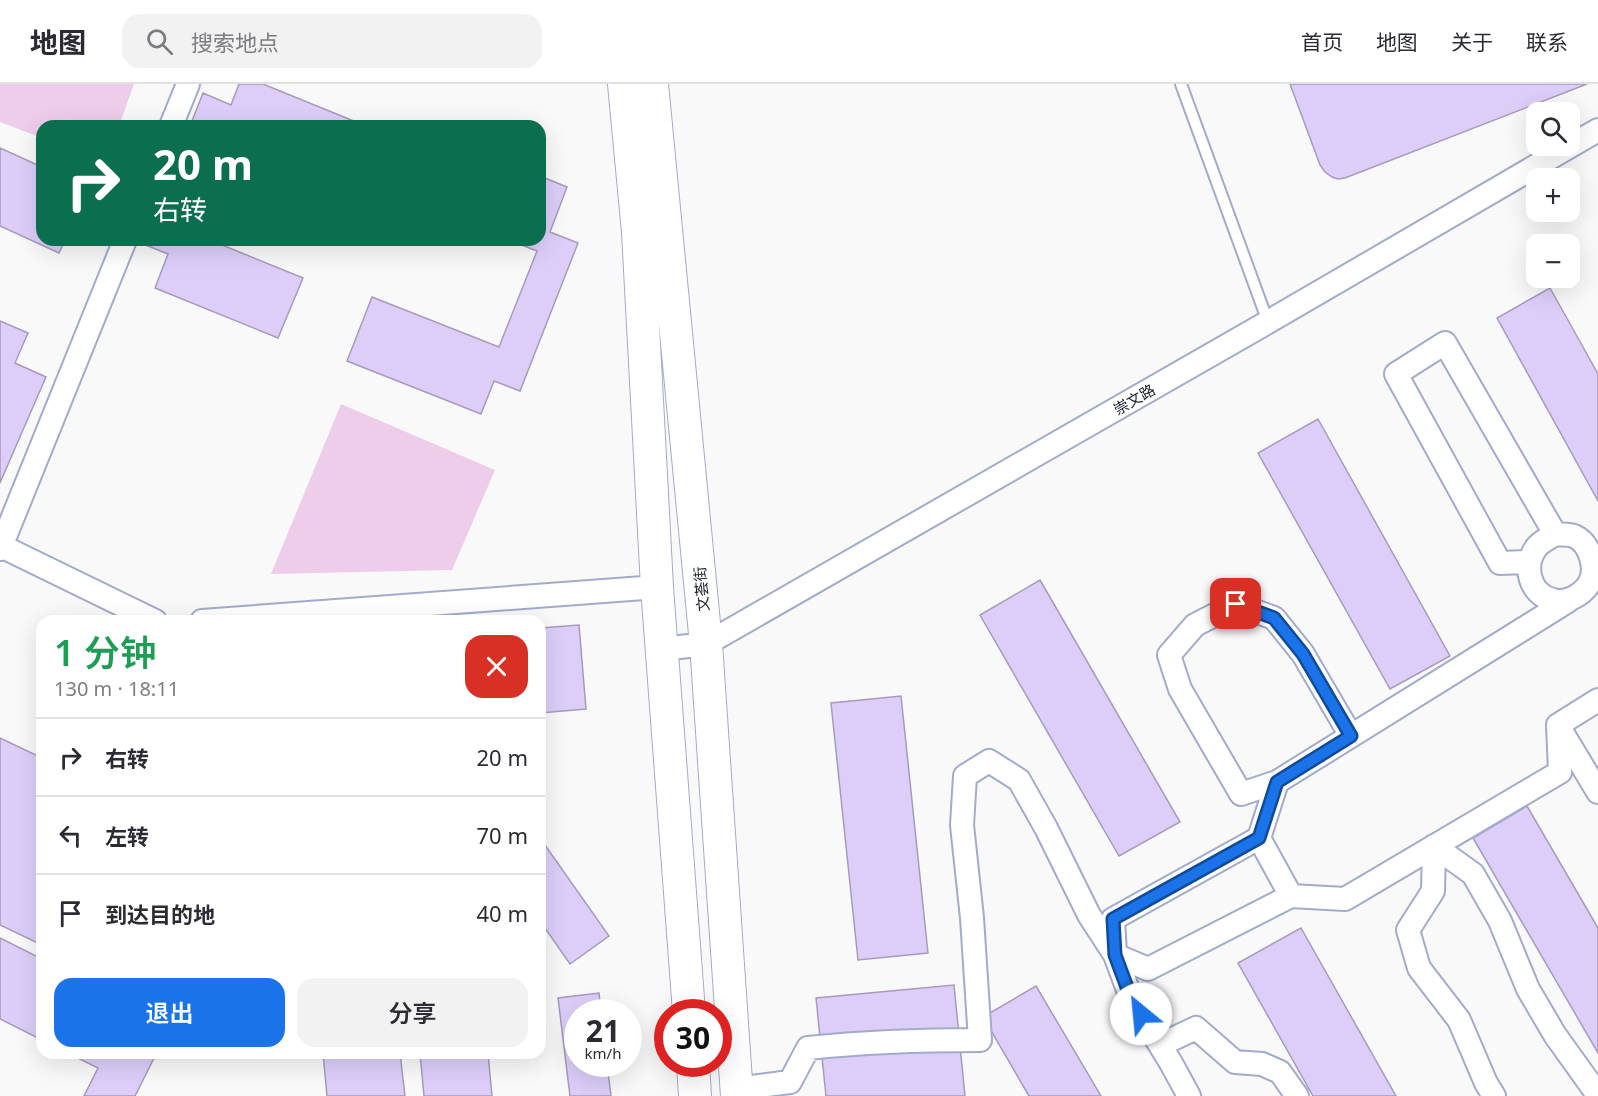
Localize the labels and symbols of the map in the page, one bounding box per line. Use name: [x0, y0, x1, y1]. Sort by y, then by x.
street label: 崇文路: [1110, 379, 1158, 419]
street label: 文荟街: [689, 566, 713, 612]
pin: [1210, 578, 1261, 629]
position arrow: [1109, 982, 1173, 1046]
speed limit sign: 30: [654, 999, 732, 1077]

